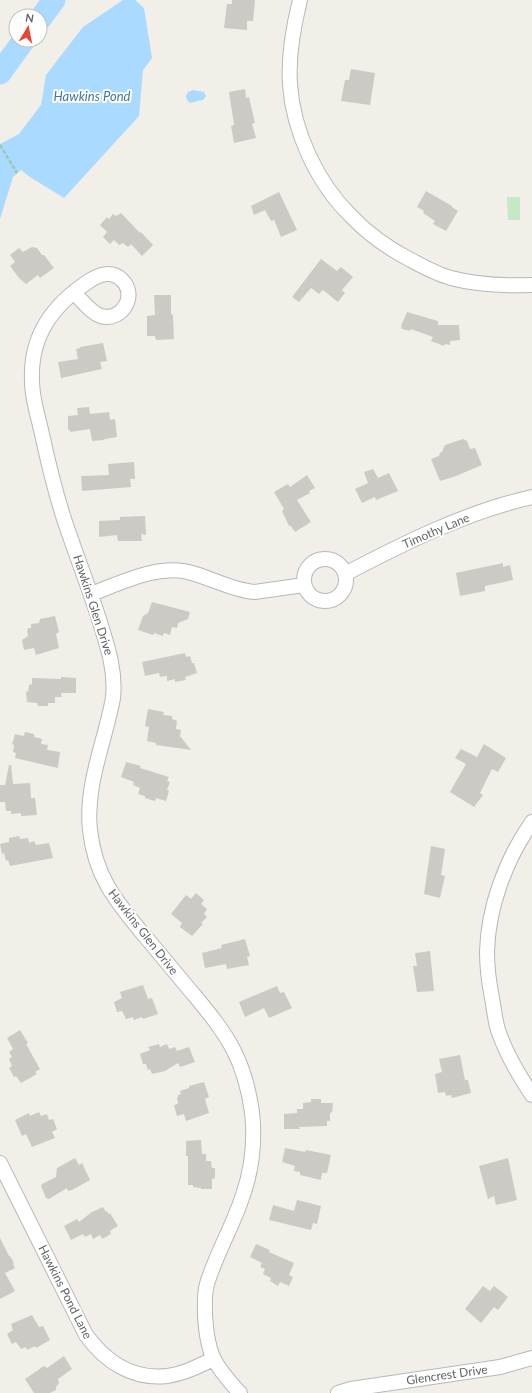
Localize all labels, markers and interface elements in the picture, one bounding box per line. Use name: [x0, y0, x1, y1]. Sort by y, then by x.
north arrow: [8, 8, 48, 48]
text: N: [25, 11, 35, 25]
water label: Hawkins Pond: [54, 88, 131, 104]
street label: Timothy Lane: [400, 510, 472, 551]
street label: Hawkins Glen Drive: [70, 553, 117, 657]
street label: Hawkins Glen Drive: [105, 886, 181, 978]
street label: Hawkins Pond Lane: [35, 1242, 96, 1341]
street label: Glencrest Drive: [405, 1361, 489, 1388]

